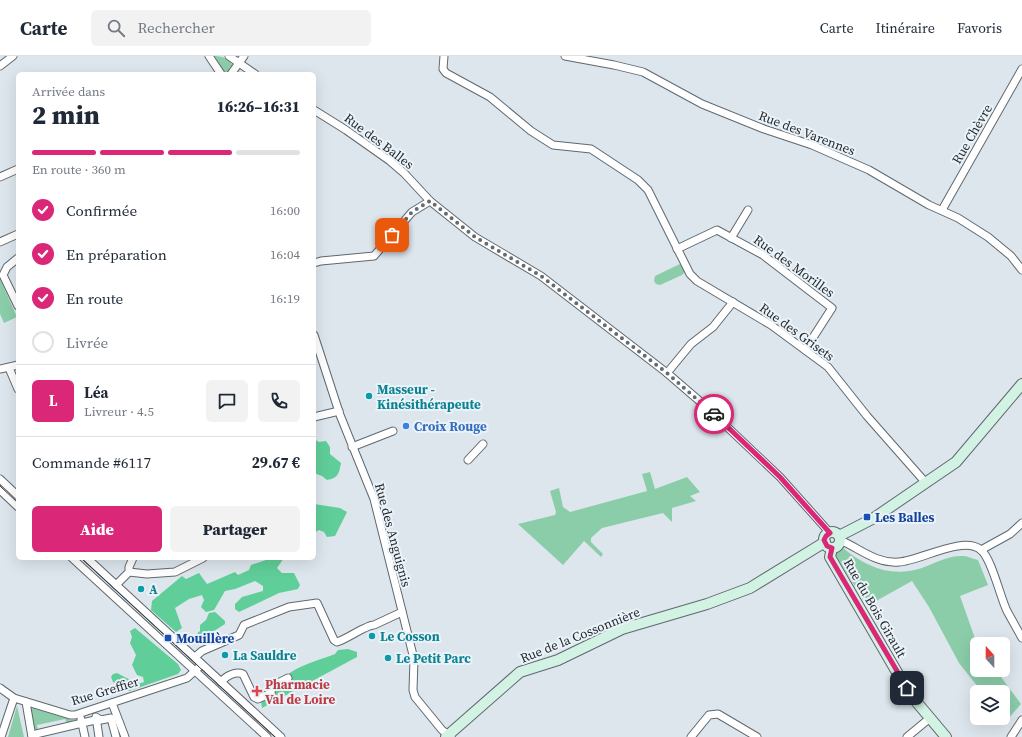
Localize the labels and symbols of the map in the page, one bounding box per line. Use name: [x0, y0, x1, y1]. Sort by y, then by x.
street label: Rue Chèvre: [948, 101, 996, 167]
street label: Rue des Varennes: [756, 107, 858, 159]
street label: Rue des Balles: [341, 109, 418, 173]
pin: [375, 218, 409, 252]
street label: Rue des Morilles: [750, 231, 838, 301]
street label: Rue des Grisets: [756, 299, 838, 365]
place label: Masseur - Kinésithérapeute: [377, 381, 481, 413]
marker: Masseur - Kinésithérapeute: [364, 391, 374, 401]
courier: [694, 394, 734, 434]
place label: Croix Rouge: [414, 418, 487, 435]
marker: Croix Rouge: [401, 421, 411, 431]
street label: Rue des Anguignis: [371, 481, 415, 589]
place label: Les Balles: [875, 509, 935, 526]
marker: Les Balles: [862, 512, 872, 522]
street label: Rue du Bois Girault: [840, 555, 911, 661]
place label: A: [149, 581, 158, 598]
marker: A: [136, 584, 146, 594]
street label: Rue de la Cossonnière: [518, 603, 643, 667]
place label: Le Cosson: [380, 628, 440, 645]
place label: Mouillère: [176, 630, 235, 647]
marker: Le Cosson: [367, 631, 377, 641]
marker: Mouillère: [163, 633, 173, 643]
north arrow: [970, 637, 1010, 677]
place label: La Sauldre: [233, 647, 297, 664]
marker: La Sauldre: [220, 650, 230, 660]
place label: Le Petit Parc: [396, 650, 471, 667]
marker: Le Petit Parc: [383, 653, 393, 663]
pin: [890, 671, 924, 705]
street label: Rue Greffier: [69, 672, 141, 709]
place label: Pharmacie Val de Loire: [265, 676, 336, 708]
marker: Pharmacie Val de Loire: [252, 686, 262, 696]

